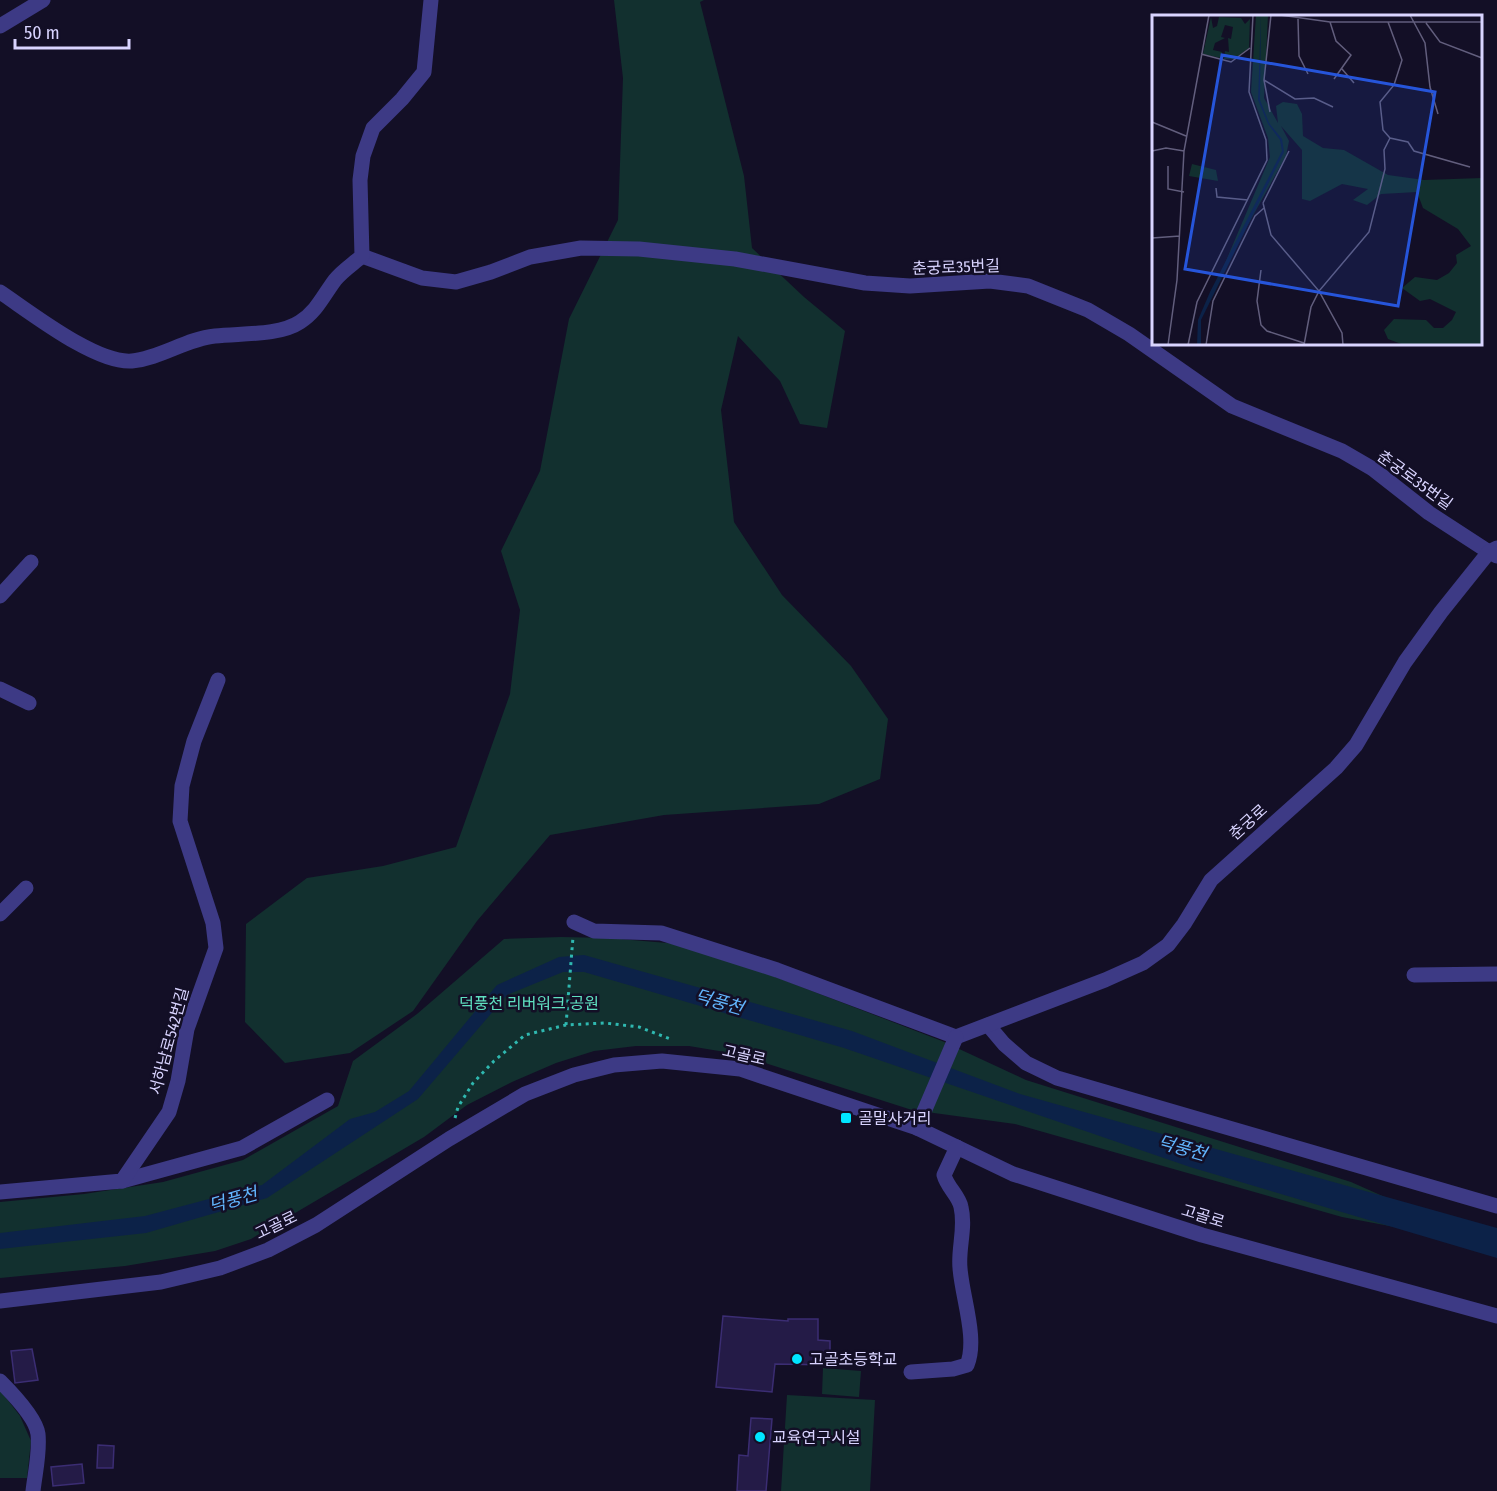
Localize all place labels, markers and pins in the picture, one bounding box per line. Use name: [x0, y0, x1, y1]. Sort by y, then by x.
place label: 골말사거리: [858, 1109, 932, 1128]
marker: 골말사거리: [839, 1111, 853, 1125]
place label: 고골초등학교: [809, 1350, 897, 1369]
marker: 고골초등학교: [790, 1352, 804, 1366]
place label: 교육연구시설: [772, 1428, 860, 1447]
marker: 교육연구시설: [753, 1430, 767, 1444]

